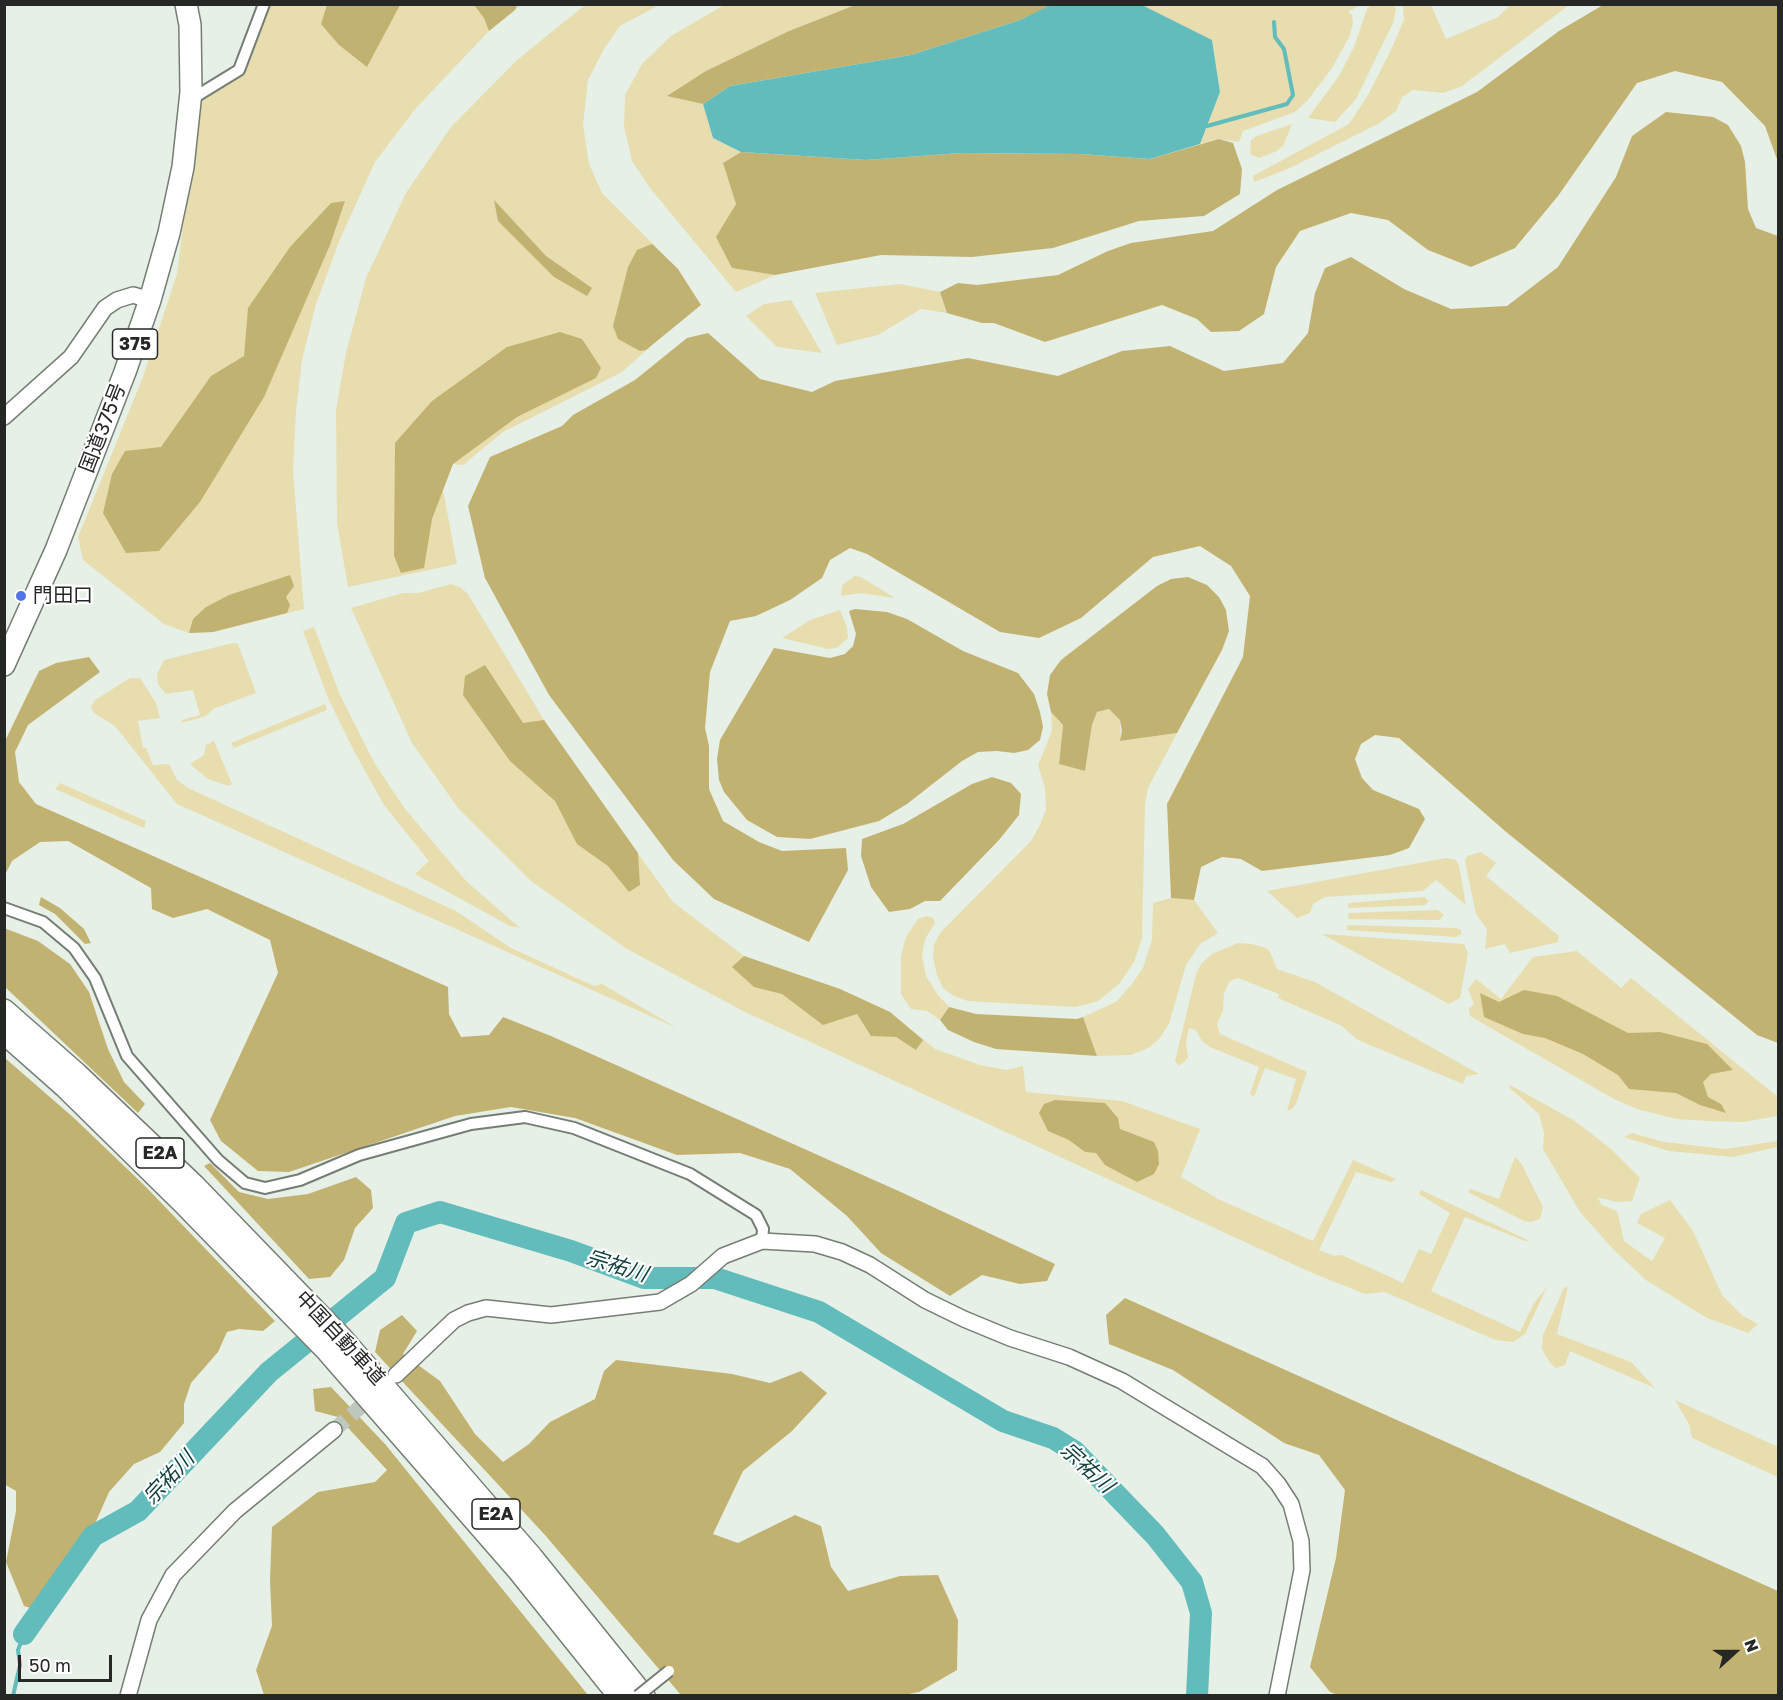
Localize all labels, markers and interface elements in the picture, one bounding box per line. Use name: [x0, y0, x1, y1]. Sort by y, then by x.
road number: 375: [112, 329, 158, 359]
street label: 国道375号: [75, 380, 131, 476]
place label: 門田口: [33, 584, 93, 608]
marker: 門田口: [14, 589, 28, 603]
road number: E2A: [136, 1138, 184, 1168]
water label: 宗祐川: [583, 1245, 651, 1287]
street label: 中国自動車道: [290, 1286, 390, 1390]
water label: 宗祐川: [1055, 1438, 1119, 1498]
water label: 宗祐川: [138, 1446, 200, 1510]
road number: E2A: [472, 1499, 520, 1529]
north arrow: [1705, 1622, 1765, 1682]
text: N: [1740, 1636, 1763, 1655]
scale bar: [21, 1643, 116, 1681]
text: 50 m: [29, 1654, 71, 1676]

